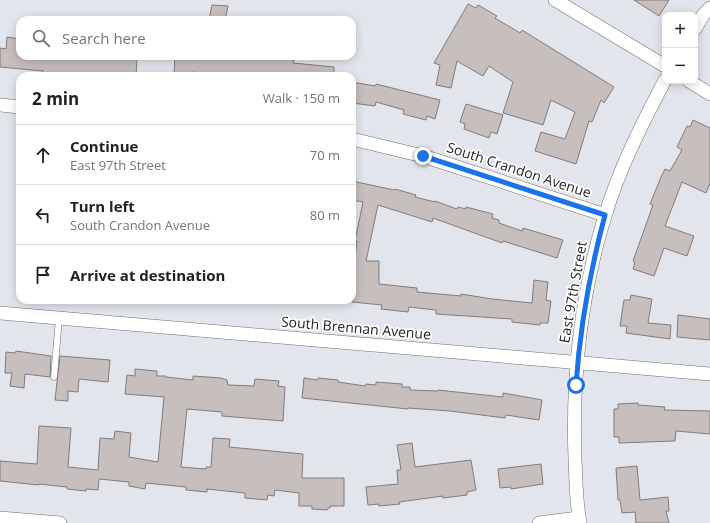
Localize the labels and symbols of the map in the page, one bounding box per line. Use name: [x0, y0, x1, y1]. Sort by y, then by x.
street label: South Crandon Avenue: [445, 137, 594, 202]
route end: [414, 147, 432, 165]
street label: East 97th Street: [554, 239, 591, 344]
street label: South Brennan Avenue: [280, 311, 432, 344]
route start: [567, 376, 585, 394]

